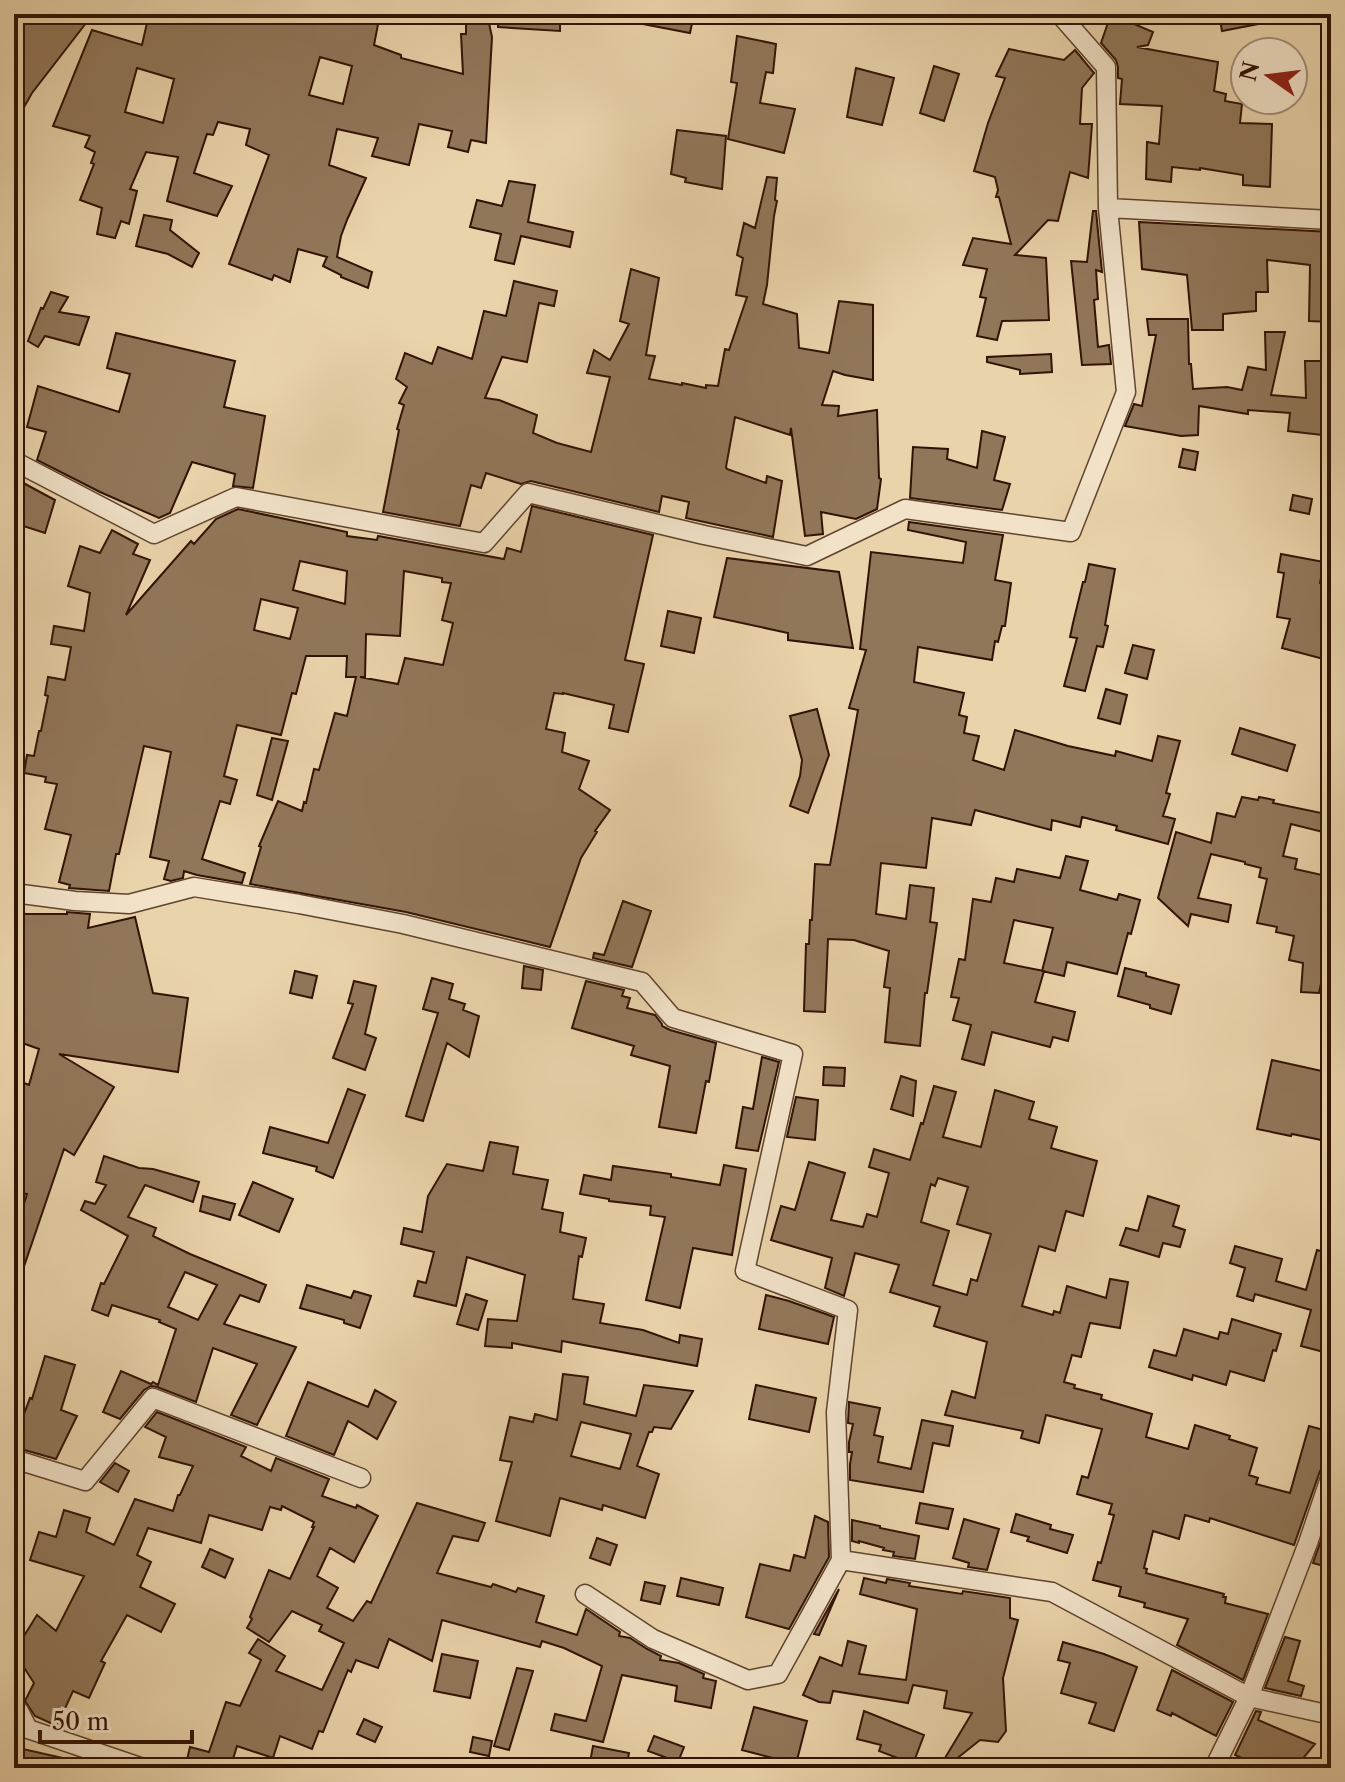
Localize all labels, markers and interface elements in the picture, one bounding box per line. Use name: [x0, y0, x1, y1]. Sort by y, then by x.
north arrow: [1229, 36, 1309, 116]
text: N: [1235, 59, 1265, 84]
scale bar: [40, 1694, 192, 1744]
text: 50 m: [52, 1707, 109, 1736]

